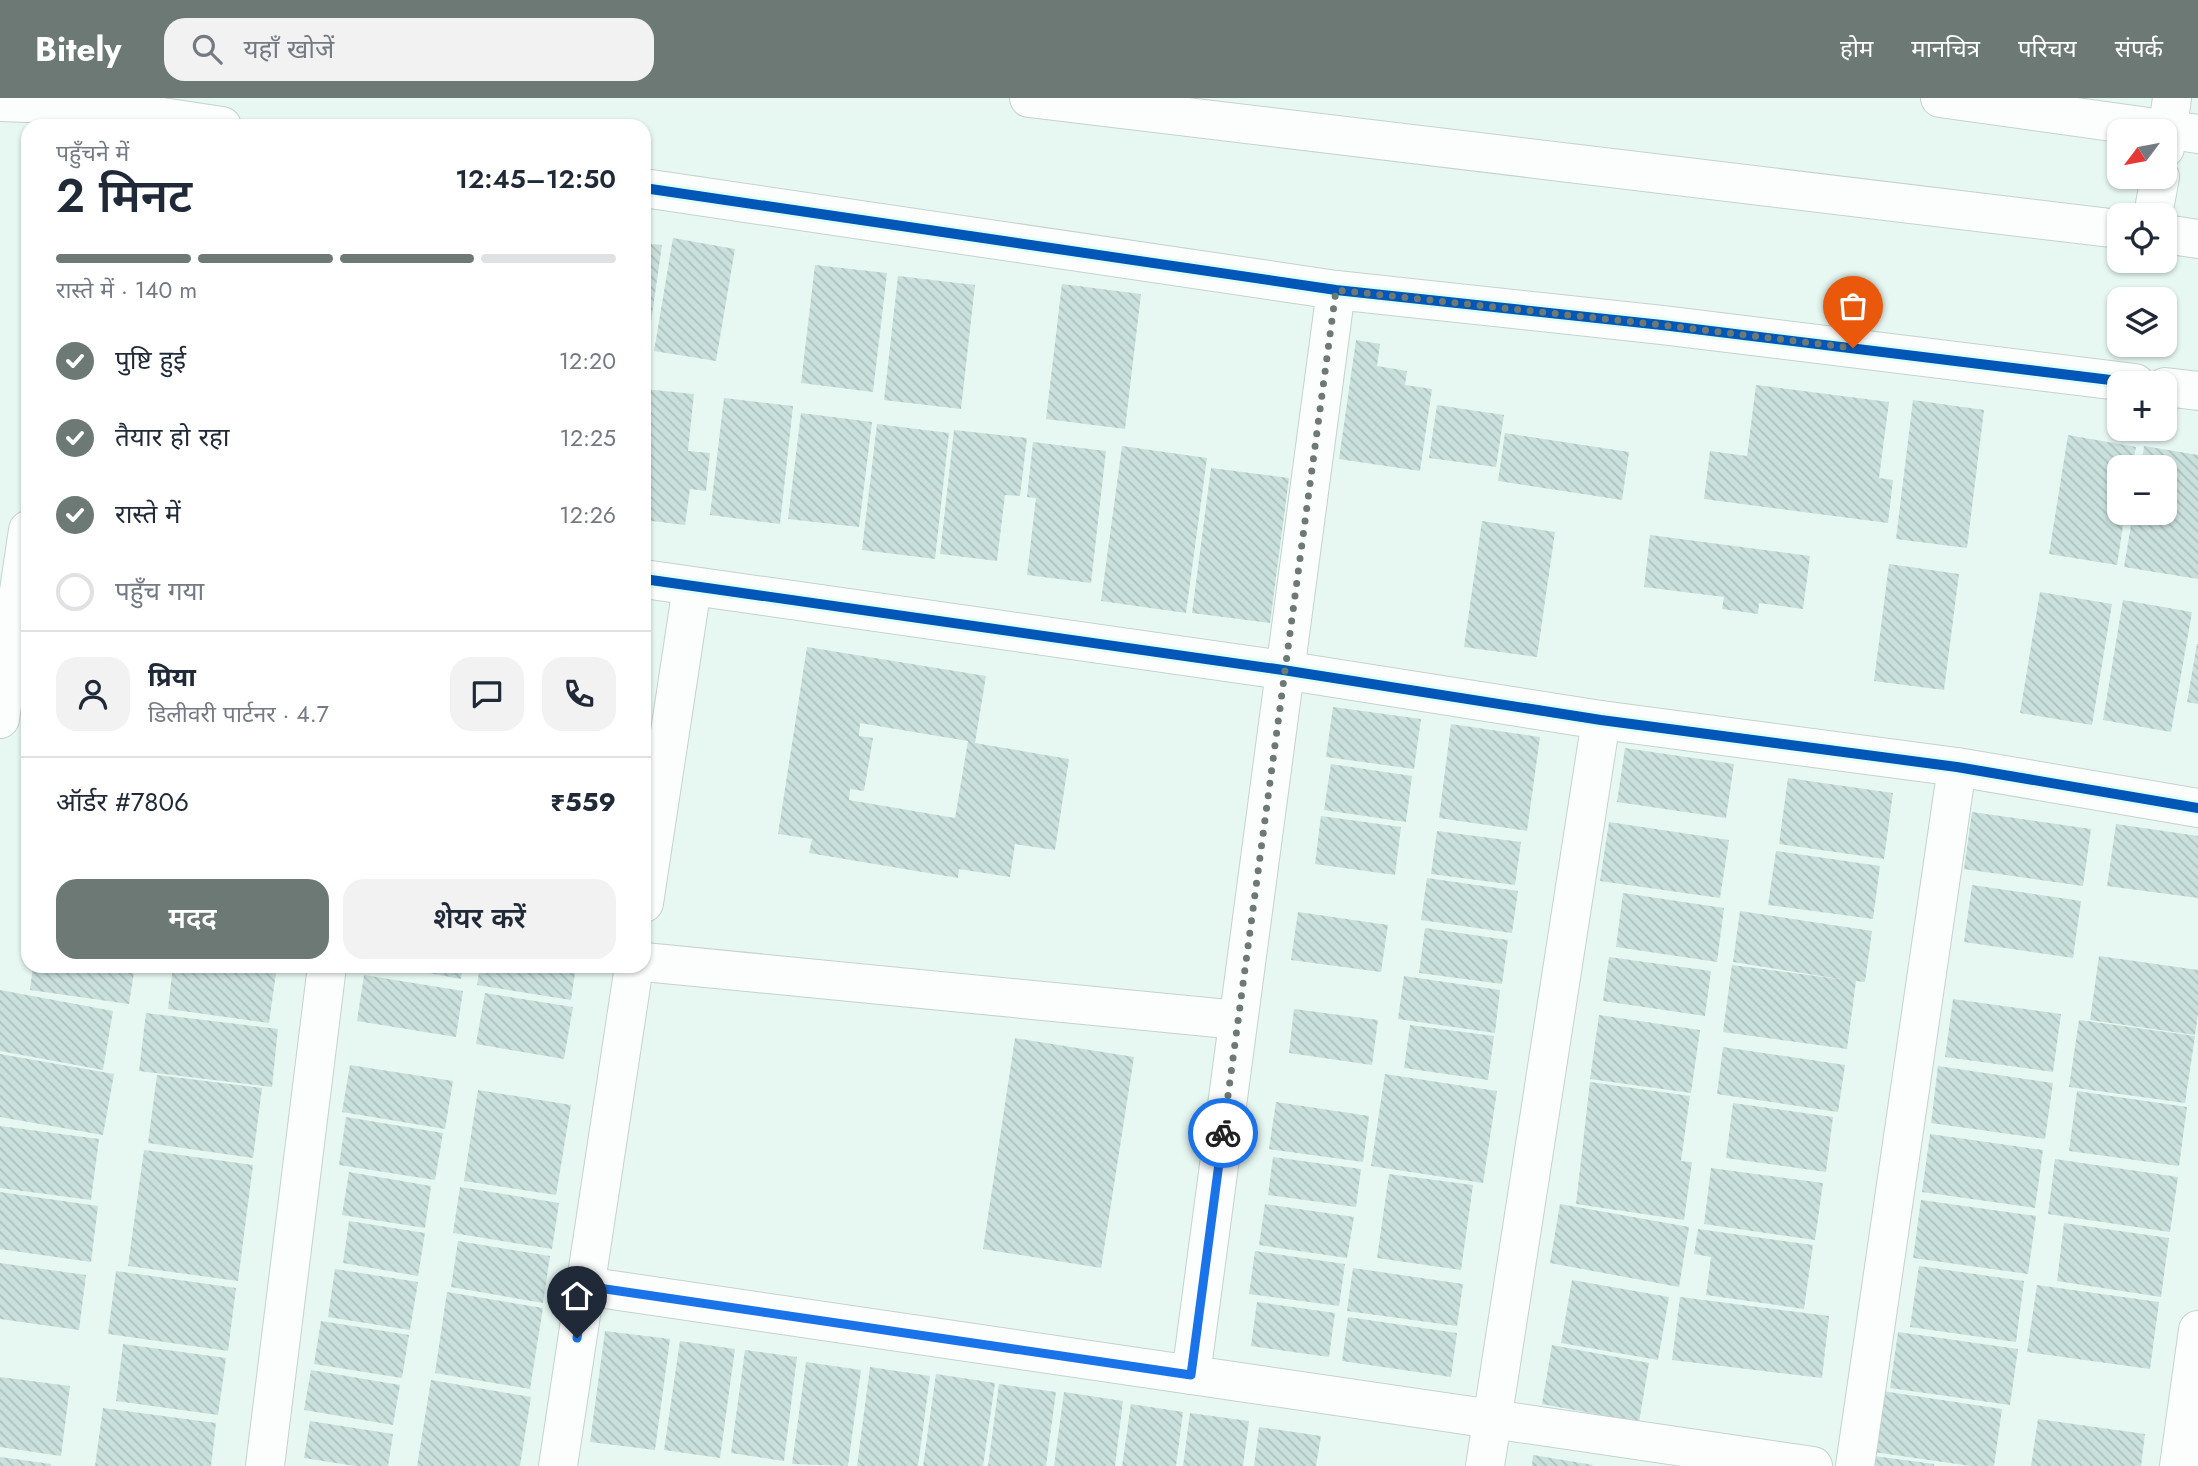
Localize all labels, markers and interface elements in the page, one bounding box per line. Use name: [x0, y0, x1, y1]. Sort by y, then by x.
search box: [164, 18, 654, 81]
text: Bitely: [35, 26, 122, 73]
icon: search: [188, 30, 226, 68]
text: यहाँ खोजें: [244, 30, 334, 68]
text: होम: [1840, 31, 1873, 66]
text: मानचित्र: [1911, 31, 1980, 66]
text: परिचय: [2018, 31, 2077, 66]
text: संपर्क: [2115, 31, 2163, 66]
north arrow: [2107, 119, 2177, 189]
map controls: [2107, 119, 2177, 525]
text: पहुँचने में: [56, 136, 129, 170]
text: 12:45–12:50: [455, 160, 616, 198]
text: 2 मिनट: [56, 163, 192, 229]
button: locate: [2107, 203, 2177, 273]
text: रास्ते में · 140 m: [56, 273, 197, 307]
pin: [1823, 276, 1883, 348]
icon: bag: [1834, 287, 1872, 325]
button: layers: [2107, 287, 2177, 357]
text: पुष्टि हुई: [115, 341, 186, 379]
icon: check: [56, 342, 94, 380]
text: 12:20: [559, 344, 616, 378]
button: +: [2107, 371, 2177, 441]
text: तैयार हो रहा: [115, 418, 230, 456]
icon: check: [56, 419, 94, 457]
text: 12:25: [560, 421, 616, 455]
button: −: [2107, 455, 2177, 525]
text: रास्ते में: [115, 495, 181, 533]
icon: check: [56, 496, 94, 534]
text: 12:26: [559, 498, 616, 532]
text: पहुँच गया: [115, 572, 204, 610]
button: person: [56, 657, 130, 731]
button: chat: [450, 657, 524, 731]
button: phone: [542, 657, 616, 731]
text: प्रिया: [148, 658, 196, 696]
text: डिलीवरी पार्टनर · 4.7: [148, 697, 329, 731]
text: ऑर्डर #7806: [56, 783, 189, 821]
text: ₹559: [550, 783, 616, 821]
button: मदद: [56, 879, 329, 959]
button: शेयर करें: [343, 879, 616, 959]
courier: [1188, 1098, 1258, 1168]
icon: bike: [1204, 1114, 1242, 1152]
pin: [547, 1266, 607, 1338]
icon: home: [558, 1277, 596, 1315]

